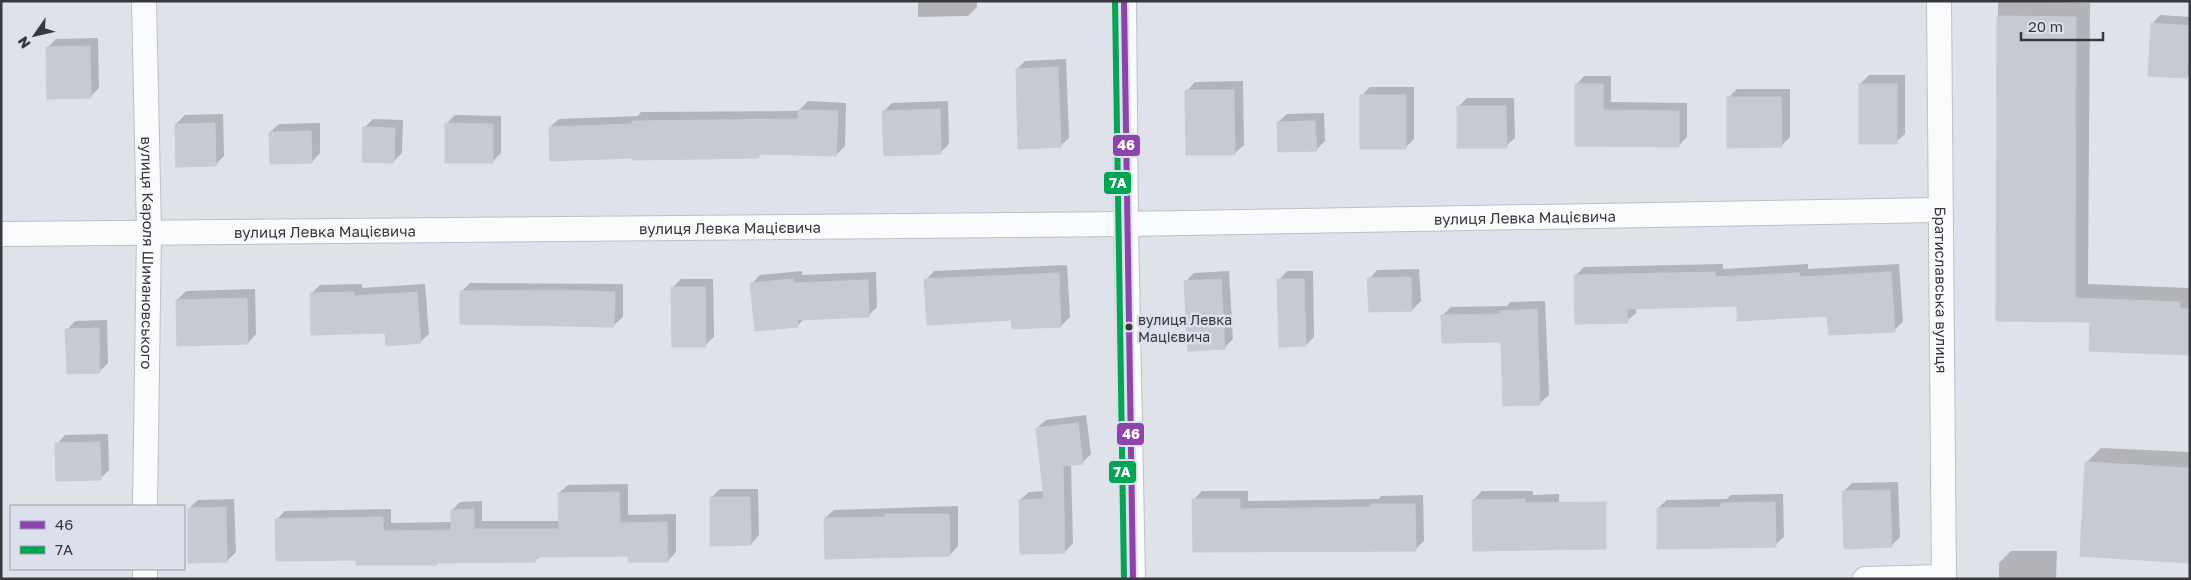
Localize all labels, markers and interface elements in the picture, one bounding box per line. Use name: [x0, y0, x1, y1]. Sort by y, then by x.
north arrow: [10, 10, 60, 60]
scale bar: [2021, 10, 2104, 42]
text: 20 m: [2028, 17, 2063, 35]
text: N: [14, 33, 34, 52]
line badge: 46: [1112, 134, 1141, 157]
street label: вулиця Кароля Шимановського: [138, 136, 158, 370]
text: 46: [1117, 136, 1135, 153]
line badge: 7А: [1103, 171, 1132, 195]
text: 7А: [1109, 174, 1127, 191]
street label: Братиславська вулиця: [1932, 206, 1951, 374]
street label: вулиця Левка Мацієвича: [1434, 207, 1616, 228]
street label: вулиця Левка Мацієвича: [639, 218, 821, 237]
street label: вулиця Левка Мацієвича: [234, 221, 416, 241]
place label: вулиця Левка Мацієвича: [1138, 311, 1232, 345]
marker: вулиця Левка Мацієвича: [1124, 322, 1134, 332]
line badge: 46: [1116, 422, 1145, 446]
text: 46: [1122, 425, 1140, 442]
line badge: 7А: [1108, 460, 1137, 484]
text: 7А: [1113, 463, 1131, 480]
legend: [10, 505, 185, 570]
text: 46: [55, 515, 73, 533]
text: 7А: [55, 540, 73, 558]

